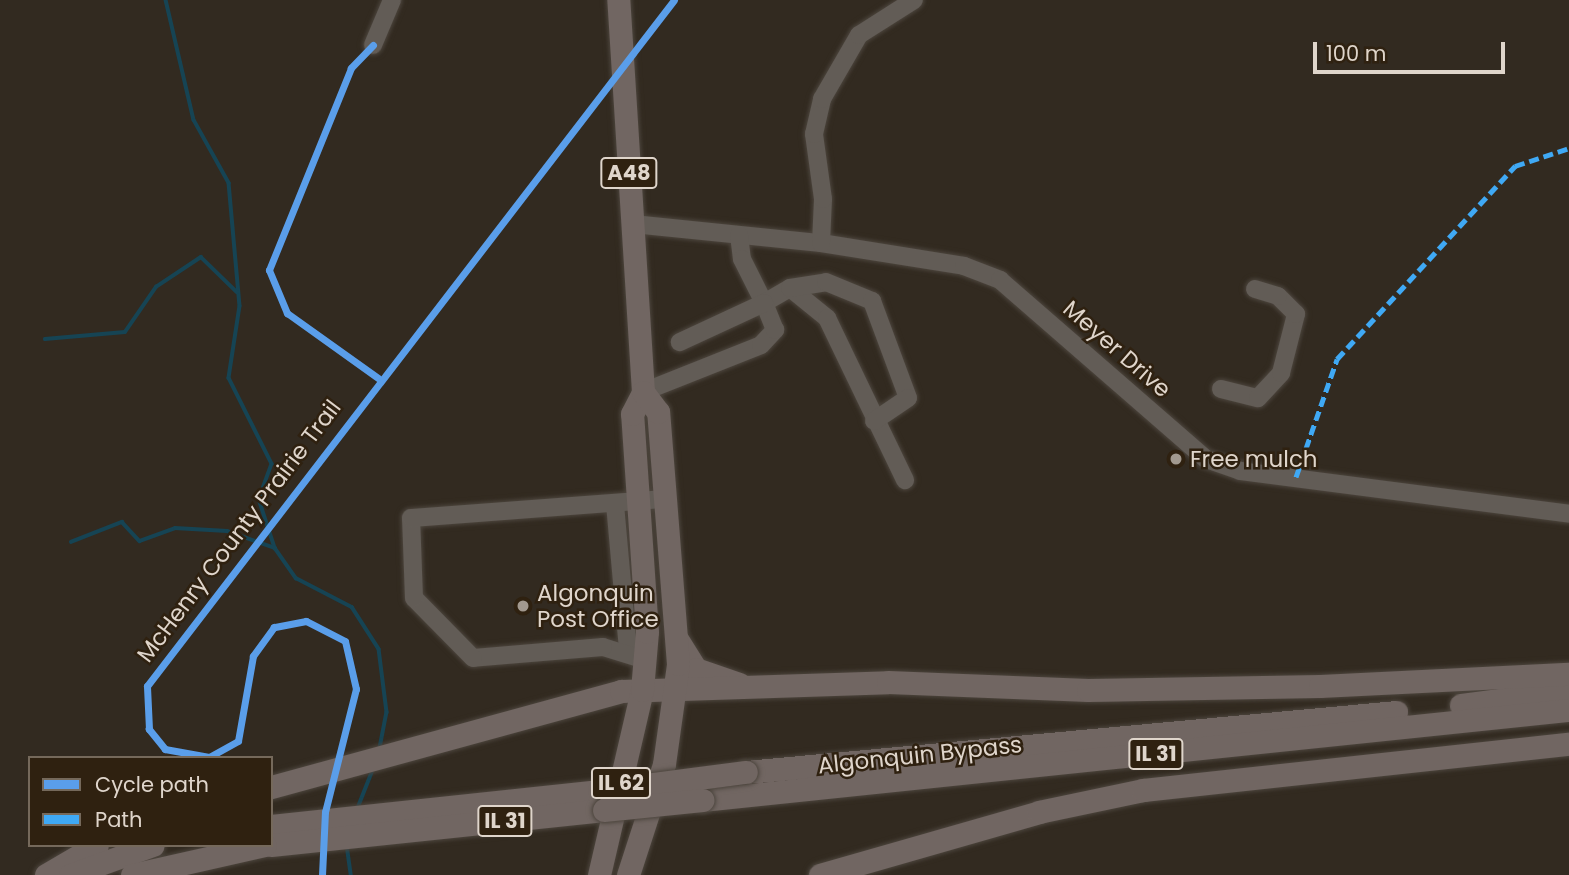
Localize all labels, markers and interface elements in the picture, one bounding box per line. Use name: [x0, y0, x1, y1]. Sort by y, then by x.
scale bar: [1317, 28, 1510, 72]
text: 100 m: [1326, 39, 1386, 68]
road number: A48: [599, 156, 659, 190]
street label: Meyer Drive: [1058, 295, 1176, 403]
street label: McHenry County Prairie Trail: [131, 394, 347, 668]
place label: Free mulch: [1190, 445, 1318, 473]
marker: Free mulch: [1168, 451, 1184, 467]
place label: Algonquin Post Office: [537, 579, 659, 633]
marker: Algonquin Post Office: [515, 598, 531, 614]
street label: Algonquin Bypass: [817, 731, 1023, 779]
road number: IL 31: [1128, 736, 1184, 772]
legend: [28, 756, 273, 847]
road number: IL 62: [590, 766, 652, 800]
text: Cycle path: [95, 770, 209, 799]
road number: IL 31: [477, 804, 533, 838]
text: Path: [95, 805, 142, 834]

